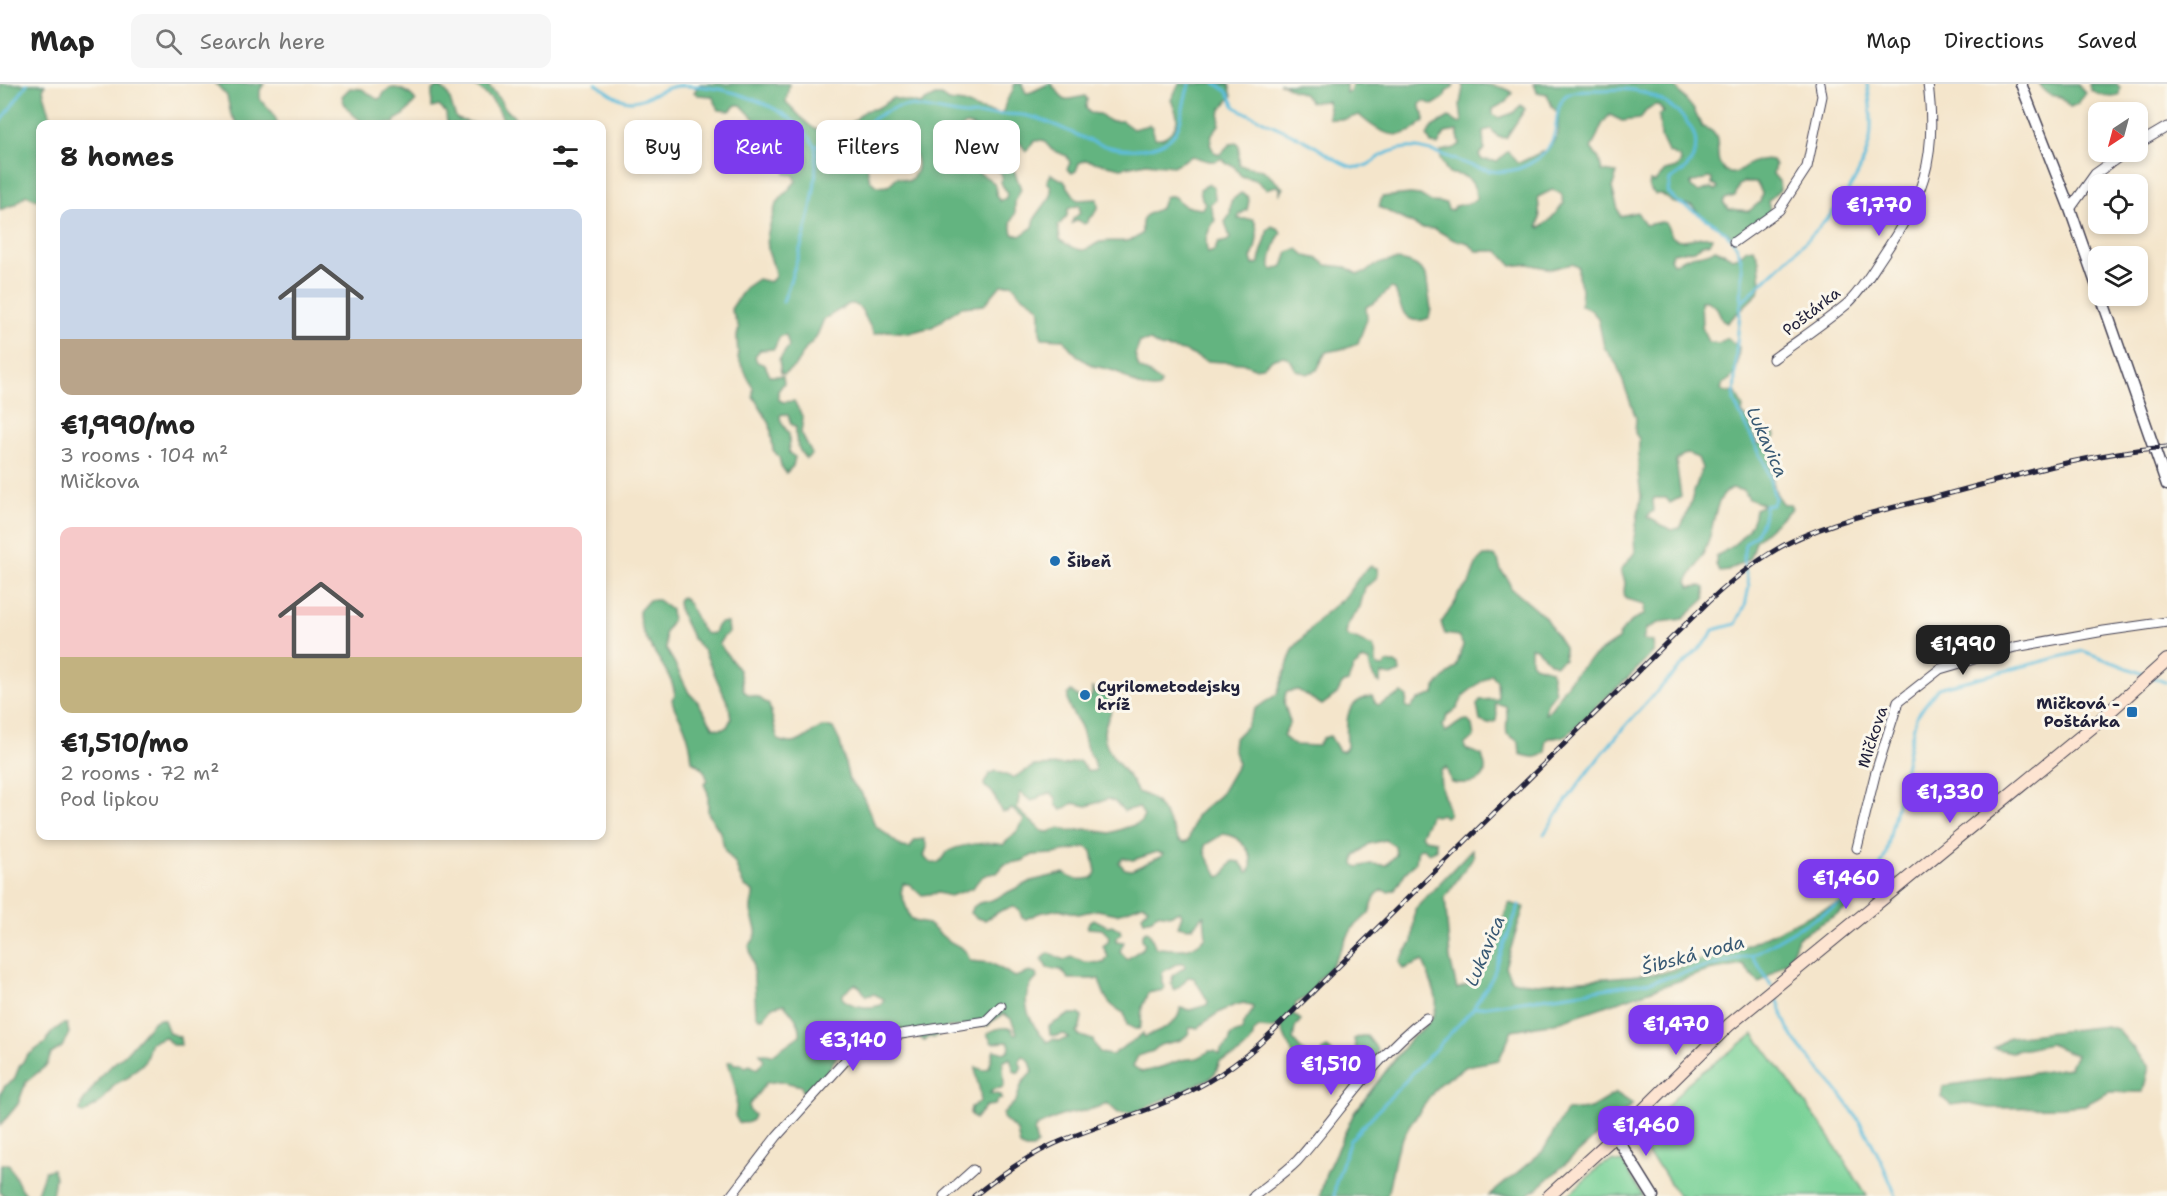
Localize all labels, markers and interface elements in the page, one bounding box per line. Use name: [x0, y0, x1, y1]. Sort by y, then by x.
search box: [131, 14, 551, 68]
text: Map: [30, 22, 95, 60]
icon: search: [152, 25, 185, 58]
text: Search here: [200, 27, 325, 56]
text: Map: [1866, 27, 1911, 55]
text: Directions: [1944, 27, 2044, 55]
text: Saved: [2077, 27, 2137, 55]
north arrow: [2088, 102, 2148, 162]
map controls: [2088, 102, 2148, 306]
chip: Buy: [624, 120, 702, 174]
chip: Rent: [714, 120, 804, 174]
chip: Filters: [816, 120, 921, 174]
chip: New: [933, 120, 1020, 174]
text: 8 homes: [60, 139, 174, 174]
icon: filters: [549, 140, 582, 173]
button: locate: [2088, 174, 2148, 234]
pin: €1,770: [1830, 186, 1928, 237]
text: €1,770: [1846, 192, 1912, 218]
button: layers: [2088, 246, 2148, 306]
icon: home: [267, 248, 375, 356]
street label: Poštárka: [1778, 282, 1845, 341]
water label: Lukavica: [1741, 403, 1793, 481]
text: €1,990/mo: [60, 407, 195, 442]
text: 3 rooms · 104 m²: [60, 442, 228, 468]
text: Mičkova: [60, 468, 139, 494]
place label: Šibeň: [1067, 551, 1112, 572]
marker: Šibeň: [1048, 554, 1062, 568]
icon: home: [267, 566, 375, 674]
pin: €1,990: [1914, 625, 2012, 676]
text: €1,990: [1930, 631, 1996, 657]
place label: Cyrilometodejsky kríž: [1097, 676, 1240, 715]
marker: Cyrilometodejsky kríž: [1078, 688, 1092, 702]
place label: Mičková - Poštárka: [2036, 693, 2120, 732]
street label: Mičkova: [1853, 704, 1892, 771]
marker: Mičková - Poštárka: [2125, 705, 2139, 719]
text: €1,510/mo: [60, 725, 189, 760]
text: 2 rooms · 72 m²: [60, 760, 219, 786]
pin: €1,330: [1901, 773, 1999, 824]
text: €1,330: [1916, 779, 1984, 805]
text: Pod lipkou: [60, 786, 159, 812]
pin: €1,460: [1797, 859, 1895, 910]
text: €1,460: [1812, 865, 1880, 891]
water label: Lukavica: [1459, 912, 1511, 990]
water label: Šibská voda: [1639, 930, 1747, 980]
pin: €1,470: [1627, 1005, 1725, 1056]
text: €1,470: [1643, 1011, 1709, 1037]
pin: €3,140: [804, 1021, 902, 1072]
text: €3,140: [819, 1027, 887, 1053]
pin: €1,510: [1282, 1045, 1380, 1096]
text: €1,510: [1300, 1051, 1362, 1077]
pin: €1,460: [1597, 1106, 1695, 1157]
text: €1,460: [1612, 1112, 1680, 1138]

